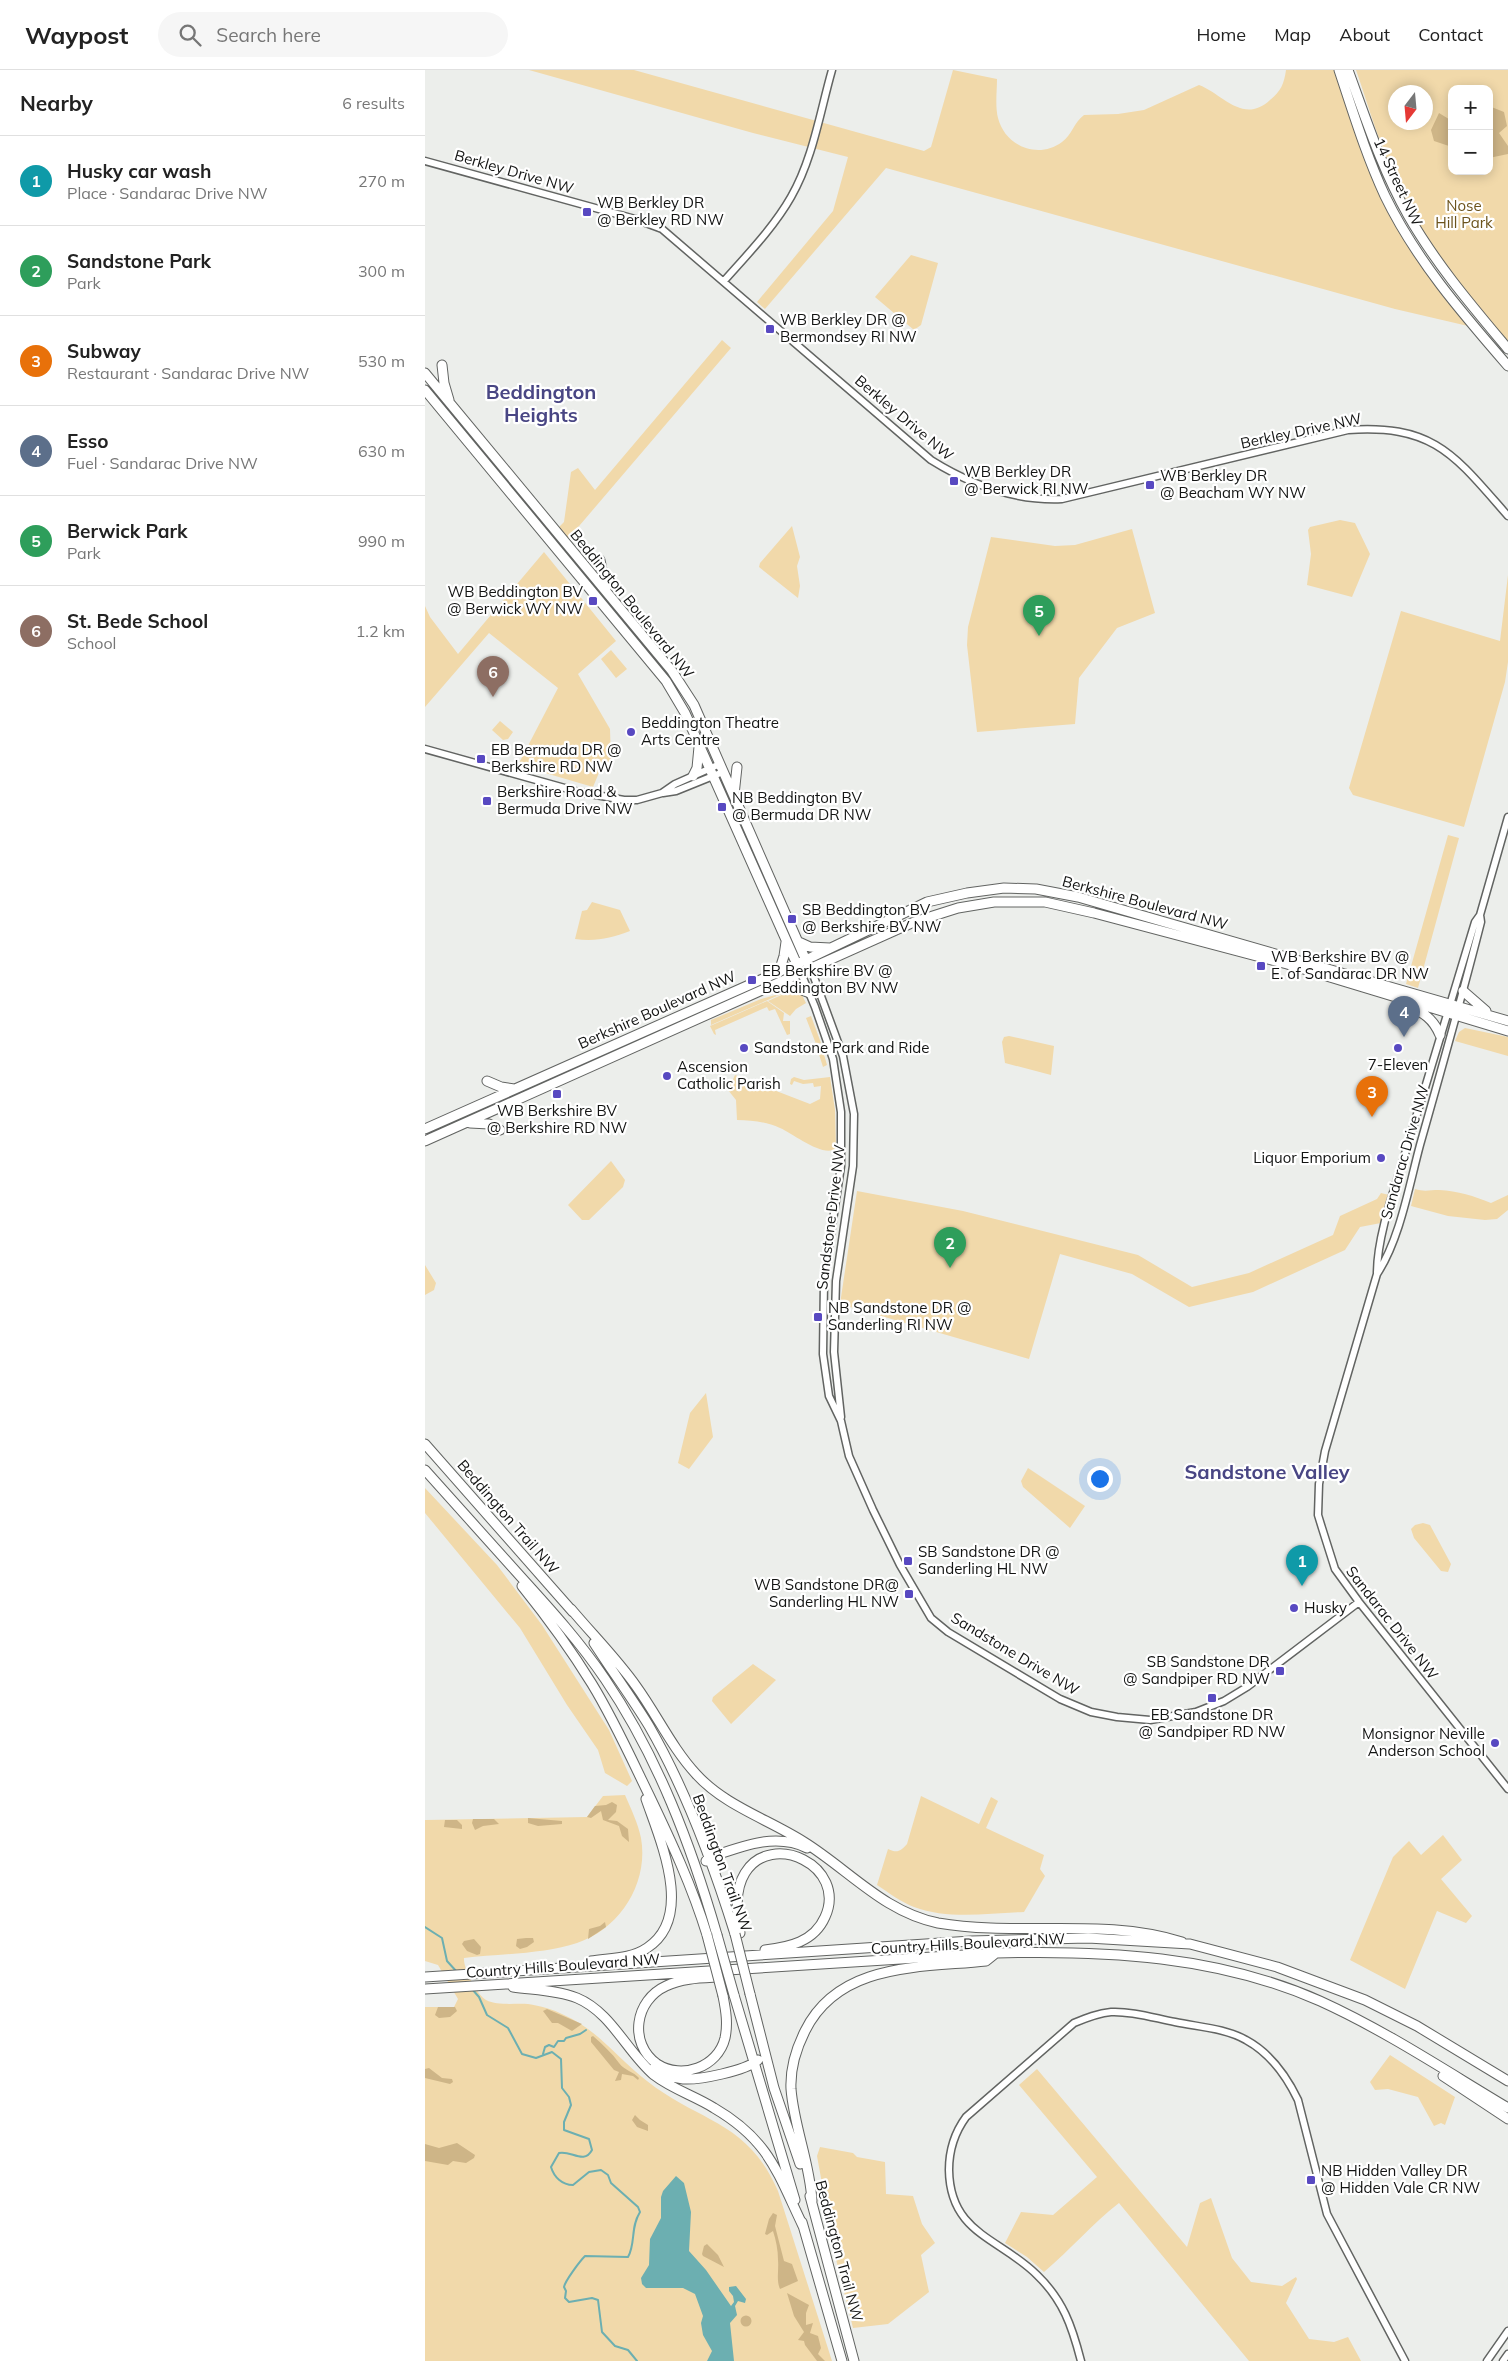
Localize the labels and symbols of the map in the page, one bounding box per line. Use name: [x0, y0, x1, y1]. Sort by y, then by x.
north arrow: [1388, 85, 1433, 130]
street label: 14 Street NW: [1370, 135, 1427, 229]
street label: Berkley Drive NW: [452, 145, 576, 198]
place label: WB Berkley DR @ Berkley RD NW: [597, 193, 724, 229]
park label: Nose Hill Park: [1435, 196, 1493, 232]
marker: WB Berkley DR @ Berkley RD NW: [581, 206, 593, 218]
place label: WB Berkley DR @ Bermondsey RI NW: [780, 310, 917, 346]
marker: WB Berkley DR @ Bermondsey RI NW: [764, 323, 776, 335]
street label: Berkley Drive NW: [851, 371, 958, 465]
district label: Beddington Heights: [486, 379, 596, 427]
street label: Berkley Drive NW: [1239, 408, 1363, 453]
place label: WB Berkley DR @ Berwick RI NW: [964, 462, 1089, 498]
place label: WB Berkley DR @ Beacham WY NW: [1160, 466, 1306, 502]
marker: WB Berkley DR @ Berwick RI NW: [948, 475, 960, 487]
marker: WB Berkley DR @ Beacham WY NW: [1144, 479, 1156, 491]
street label: Beddington Boulevard NW: [566, 525, 699, 682]
place label: WB Beddington BV @ Berwick WY NW: [447, 582, 584, 618]
marker: WB Beddington BV @ Berwick WY NW: [587, 595, 599, 607]
pin: 5: [1023, 595, 1055, 636]
pin: 6: [477, 656, 509, 697]
place label: Beddington Theatre Arts Centre: [641, 713, 779, 749]
marker: Beddington Theatre Arts Centre: [625, 726, 637, 738]
place label: EB Bermuda DR @ Berkshire RD NW: [491, 740, 622, 776]
marker: EB Bermuda DR @ Berkshire RD NW: [475, 753, 487, 765]
place label: Berkshire Road & Bermuda Drive NW: [497, 782, 633, 818]
place label: NB Beddington BV @ Bermuda DR NW: [732, 788, 872, 824]
marker: Berkshire Road & Bermuda Drive NW: [481, 795, 493, 807]
marker: NB Beddington BV @ Bermuda DR NW: [716, 801, 728, 813]
street label: Berkshire Boulevard NW: [1060, 871, 1230, 934]
place label: SB Beddington BV @ Berkshire BV NW: [802, 900, 942, 936]
marker: SB Beddington BV @ Berkshire BV NW: [786, 913, 798, 925]
place label: WB Berkshire BV @ E. of Sandarac DR NW: [1271, 947, 1429, 983]
marker: WB Berkshire BV @ E. of Sandarac DR NW: [1255, 960, 1267, 972]
place label: EB Berkshire BV @ Beddington BV NW: [762, 961, 899, 997]
street label: Berkshire Boulevard NW: [575, 966, 739, 1053]
marker: EB Berkshire BV @ Beddington BV NW: [746, 974, 758, 986]
pin: 4: [1388, 996, 1420, 1037]
place label: Sandstone Park and Ride: [754, 1038, 929, 1057]
marker: Sandstone Park and Ride: [738, 1042, 750, 1054]
marker: 7-Eleven: [1392, 1042, 1404, 1054]
place label: 7-Eleven: [1368, 1055, 1428, 1074]
place label: Ascension Catholic Parish: [677, 1057, 781, 1093]
marker: Ascension Catholic Parish: [661, 1070, 673, 1082]
pin: 3: [1356, 1076, 1388, 1117]
street label: Sandarac Drive NW: [1376, 1082, 1433, 1221]
marker: WB Berkshire BV @ Berkshire RD NW: [551, 1088, 563, 1100]
place label: WB Berkshire BV @ Berkshire RD NW: [487, 1101, 628, 1137]
street label: Sandstone Drive NW: [812, 1143, 849, 1291]
place label: Liquor Emporium: [1253, 1148, 1371, 1167]
marker: Liquor Emporium: [1375, 1152, 1387, 1164]
pin: 2: [934, 1227, 966, 1268]
place label: NB Sandstone DR @ Sanderling RI NW: [828, 1298, 971, 1334]
marker: NB Sandstone DR @ Sanderling RI NW: [812, 1311, 824, 1323]
street label: Beddington Trail NW: [453, 1456, 563, 1578]
district label: Sandstone Valley: [1184, 1459, 1350, 1484]
your location: [1087, 1466, 1113, 1492]
place label: SB Sandstone DR @ Sanderling HL NW: [918, 1542, 1060, 1578]
pin: 1: [1286, 1545, 1318, 1586]
marker: SB Sandstone DR @ Sanderling HL NW: [902, 1555, 914, 1567]
street label: Sandarac Drive NW: [1342, 1562, 1443, 1684]
place label: WB Sandstone DR@ Sanderling HL NW: [754, 1575, 899, 1611]
marker: WB Sandstone DR@ Sanderling HL NW: [903, 1588, 915, 1600]
place label: Husky: [1304, 1598, 1347, 1617]
marker: Husky: [1288, 1602, 1300, 1614]
street label: Sandstone Drive NW: [948, 1608, 1083, 1700]
place label: SB Sandstone DR @ Sandpiper RD NW: [1123, 1652, 1270, 1688]
marker: SB Sandstone DR @ Sandpiper RD NW: [1274, 1665, 1286, 1677]
marker: EB Sandstone DR @ Sandpiper RD NW: [1206, 1692, 1218, 1704]
place label: EB Sandstone DR @ Sandpiper RD NW: [1138, 1705, 1286, 1741]
place label: Monsignor Neville Anderson School: [1362, 1724, 1485, 1760]
marker: Monsignor Neville Anderson School: [1489, 1737, 1501, 1749]
street label: Beddington Trail NW: [689, 1791, 756, 1935]
street label: Country Hills Boulevard NW: [870, 1929, 1066, 1958]
street label: Country Hills Boulevard NW: [465, 1949, 661, 1982]
place label: NB Hidden Valley DR @ Hidden Vale CR NW: [1321, 2161, 1480, 2197]
marker: NB Hidden Valley DR @ Hidden Vale CR NW: [1305, 2174, 1317, 2186]
street label: Beddington Trail NW: [811, 2178, 868, 2324]

